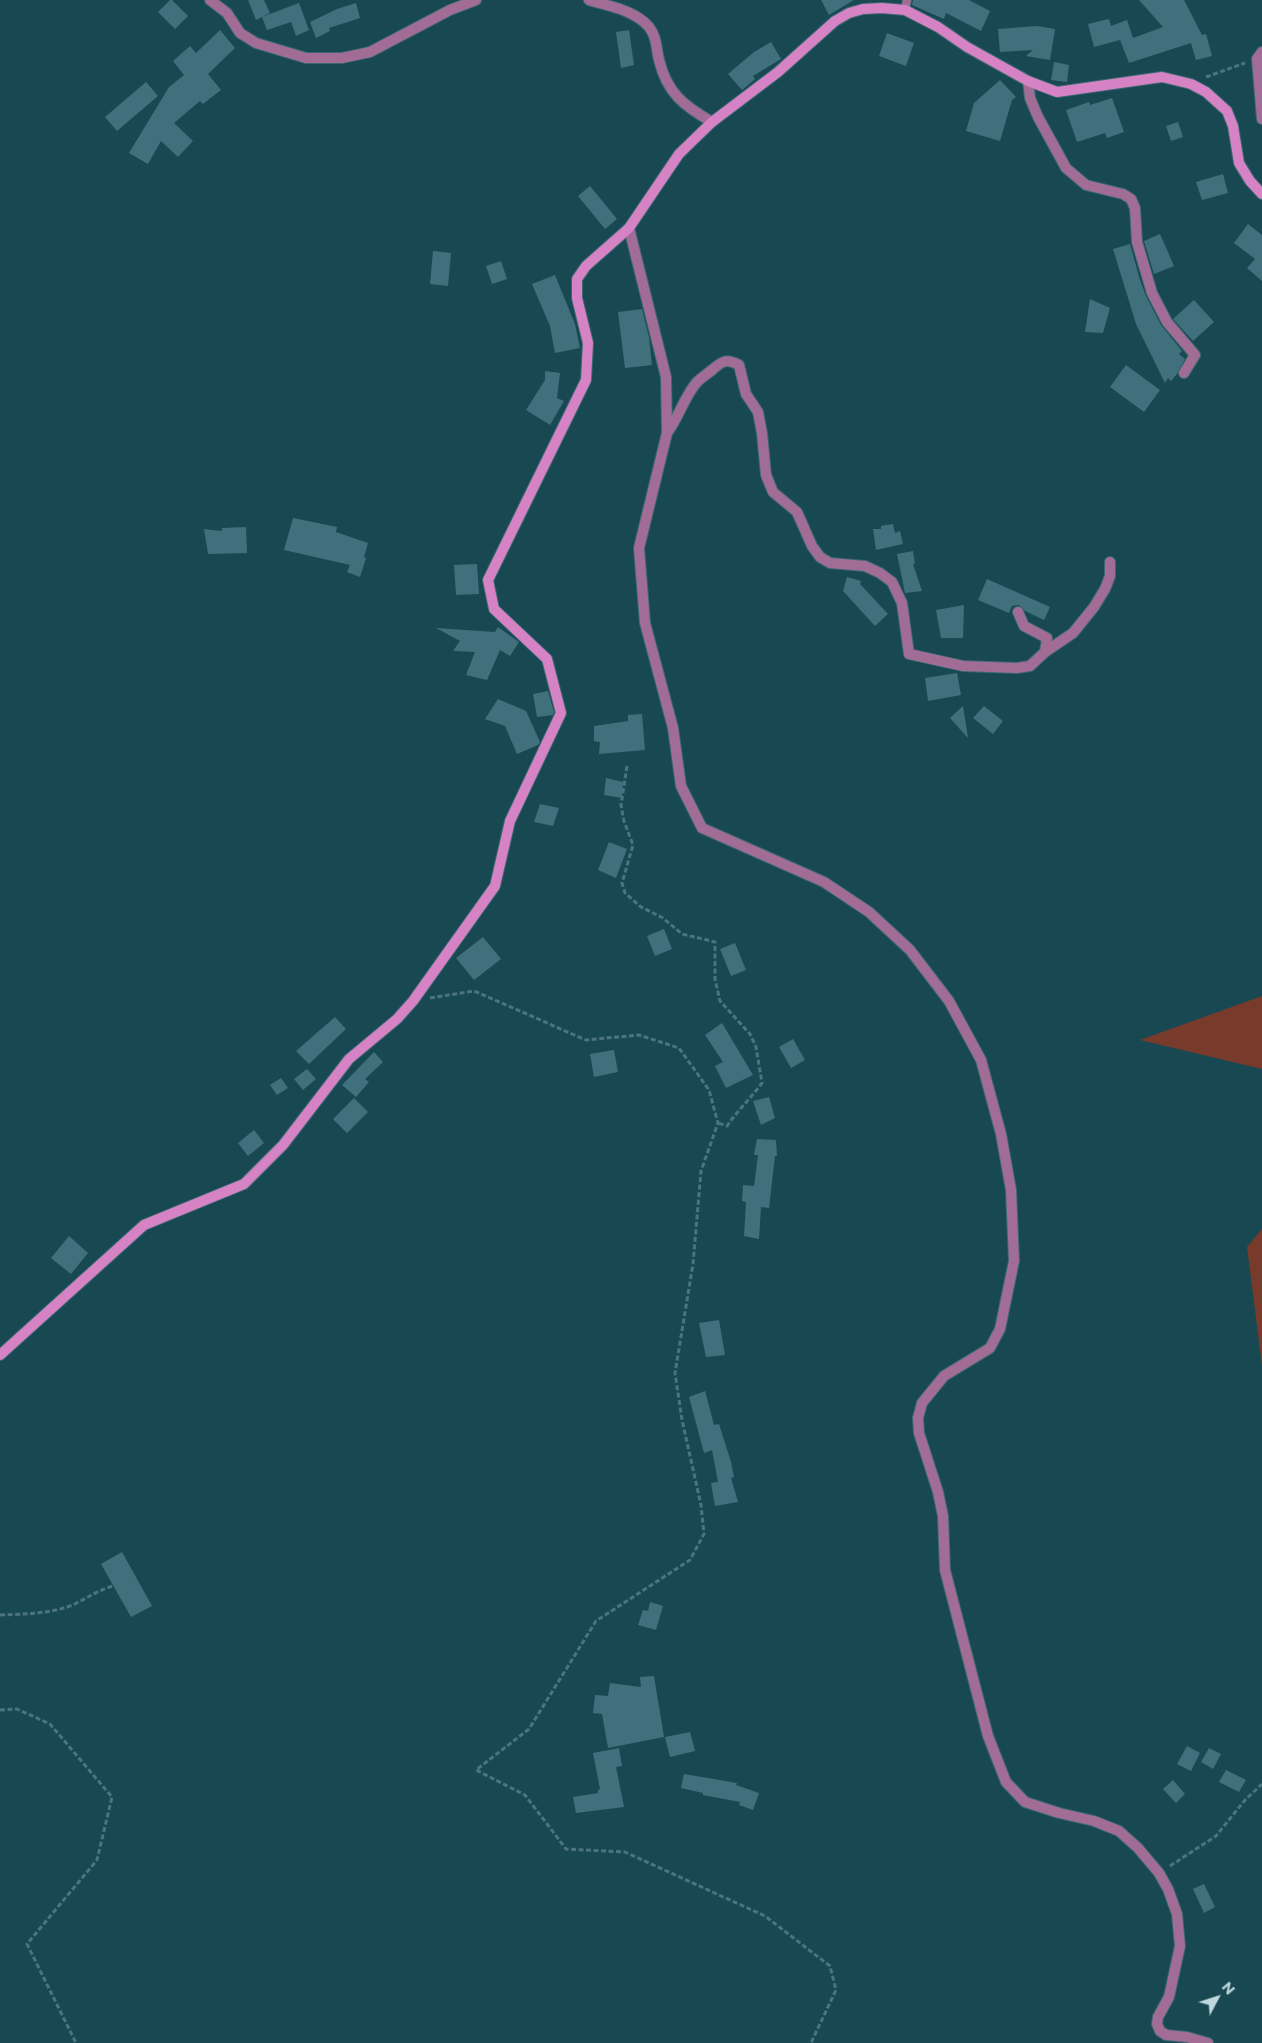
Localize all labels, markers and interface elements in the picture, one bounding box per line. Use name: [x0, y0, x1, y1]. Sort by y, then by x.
north arrow: [1192, 1973, 1242, 2023]
text: N: [1218, 1978, 1239, 1998]

